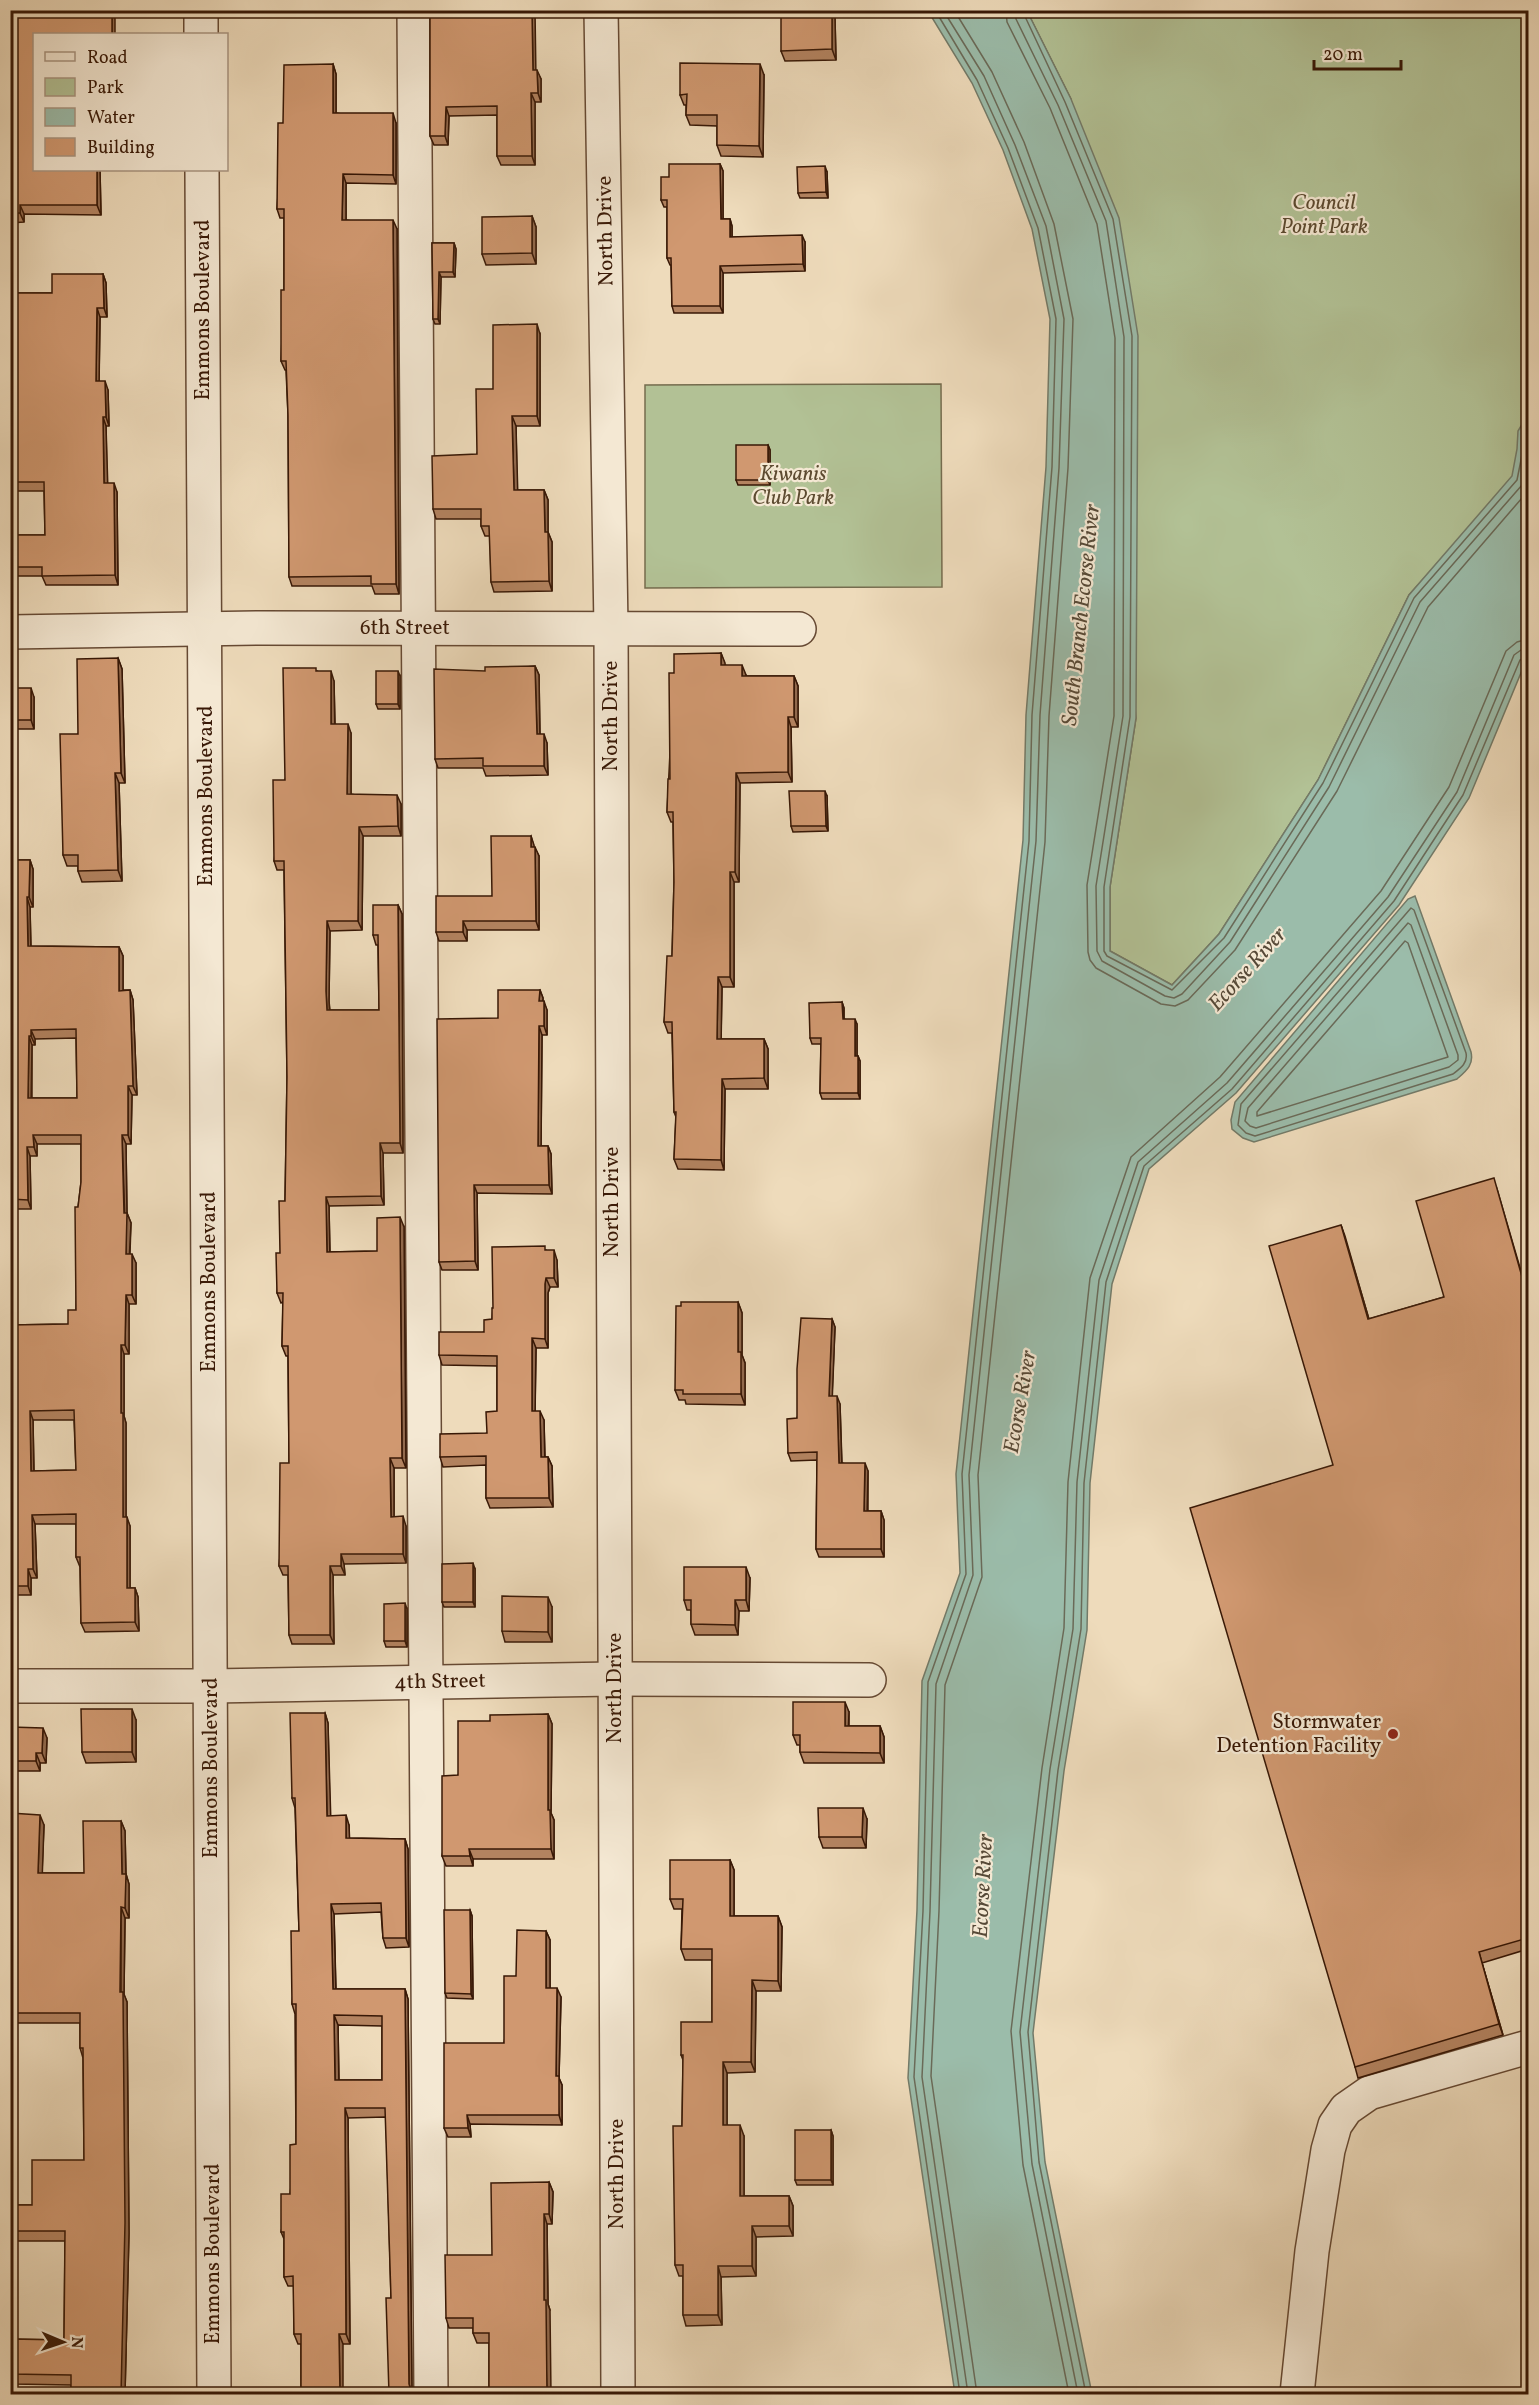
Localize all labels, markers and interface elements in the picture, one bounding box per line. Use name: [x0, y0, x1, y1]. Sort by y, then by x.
legend: [33, 33, 228, 171]
scale bar: [1314, 33, 1401, 71]
text: 20 m: [1323, 43, 1363, 68]
text: Road: [87, 46, 128, 71]
text: Park: [87, 76, 124, 101]
text: Water: [87, 106, 135, 131]
text: Building: [87, 136, 155, 161]
street label: North Drive: [591, 175, 621, 287]
park label: Council Point Park: [1280, 189, 1368, 242]
street label: Emmons Boulevard: [189, 220, 218, 401]
park label: Kiwanis Club Park: [752, 460, 834, 513]
water label: South Branch Ecorse River: [1055, 502, 1109, 727]
street label: 6th Street: [360, 614, 450, 643]
street label: North Drive: [597, 660, 626, 771]
street label: Emmons Boulevard: [192, 706, 221, 887]
water label: Ecorse River: [1202, 920, 1295, 1019]
street label: North Drive: [598, 1146, 627, 1257]
street label: Emmons Boulevard: [195, 1192, 224, 1373]
water label: Ecorse River: [997, 1347, 1045, 1456]
street label: North Drive: [601, 1632, 630, 1743]
street label: 4th Street: [394, 1667, 486, 1697]
street label: Emmons Boulevard: [197, 1678, 226, 1859]
place label: Stormwater Detention Facility: [1216, 1708, 1382, 1761]
marker: Stormwater Detention Facility: [1386, 1727, 1400, 1741]
water label: Ecorse River: [966, 1832, 1002, 1939]
street label: North Drive: [603, 2118, 632, 2229]
street label: Emmons Boulevard: [199, 2164, 228, 2345]
north arrow: [33, 2312, 93, 2372]
text: N: [65, 2336, 87, 2349]

